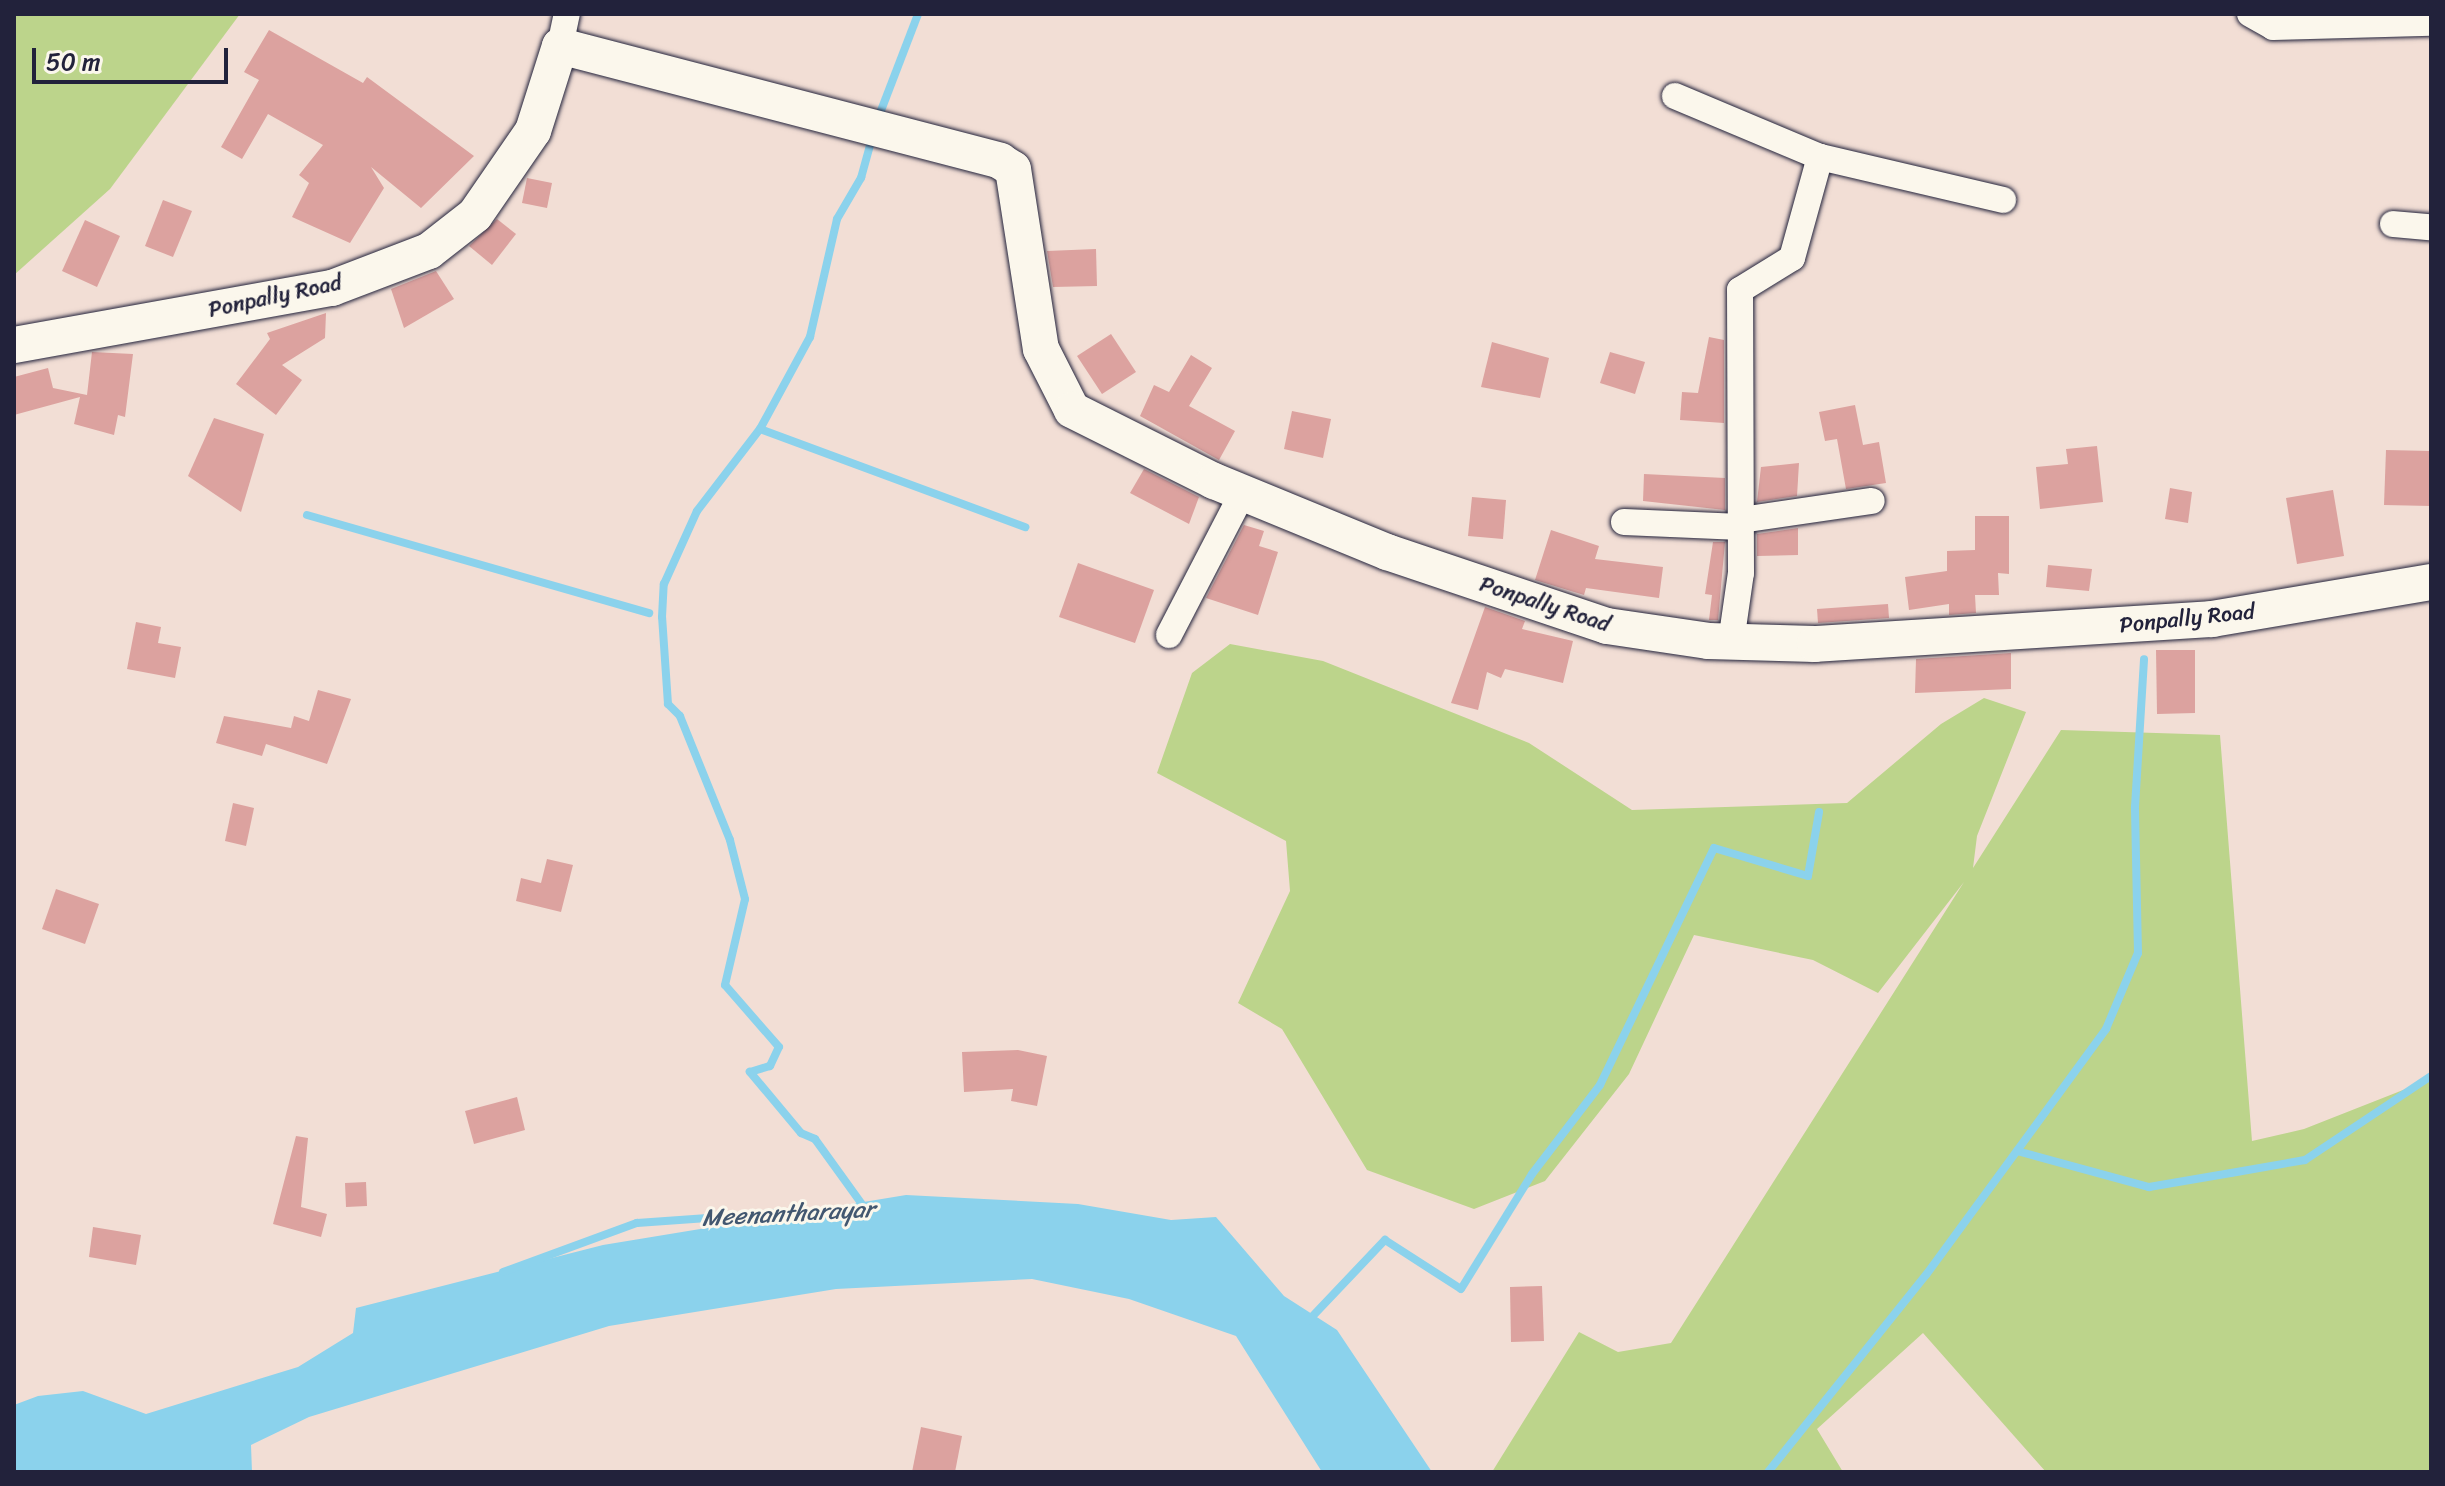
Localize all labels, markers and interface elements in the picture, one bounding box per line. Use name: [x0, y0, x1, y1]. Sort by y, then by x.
scale bar: [36, 32, 232, 82]
text: 50 m: [46, 41, 101, 83]
street label: Ponpally Road: [206, 269, 344, 323]
street label: Ponpally Road: [1476, 570, 1614, 638]
street label: Ponpally Road: [2118, 598, 2256, 638]
water label: Meenantharayar: [701, 1195, 875, 1233]

